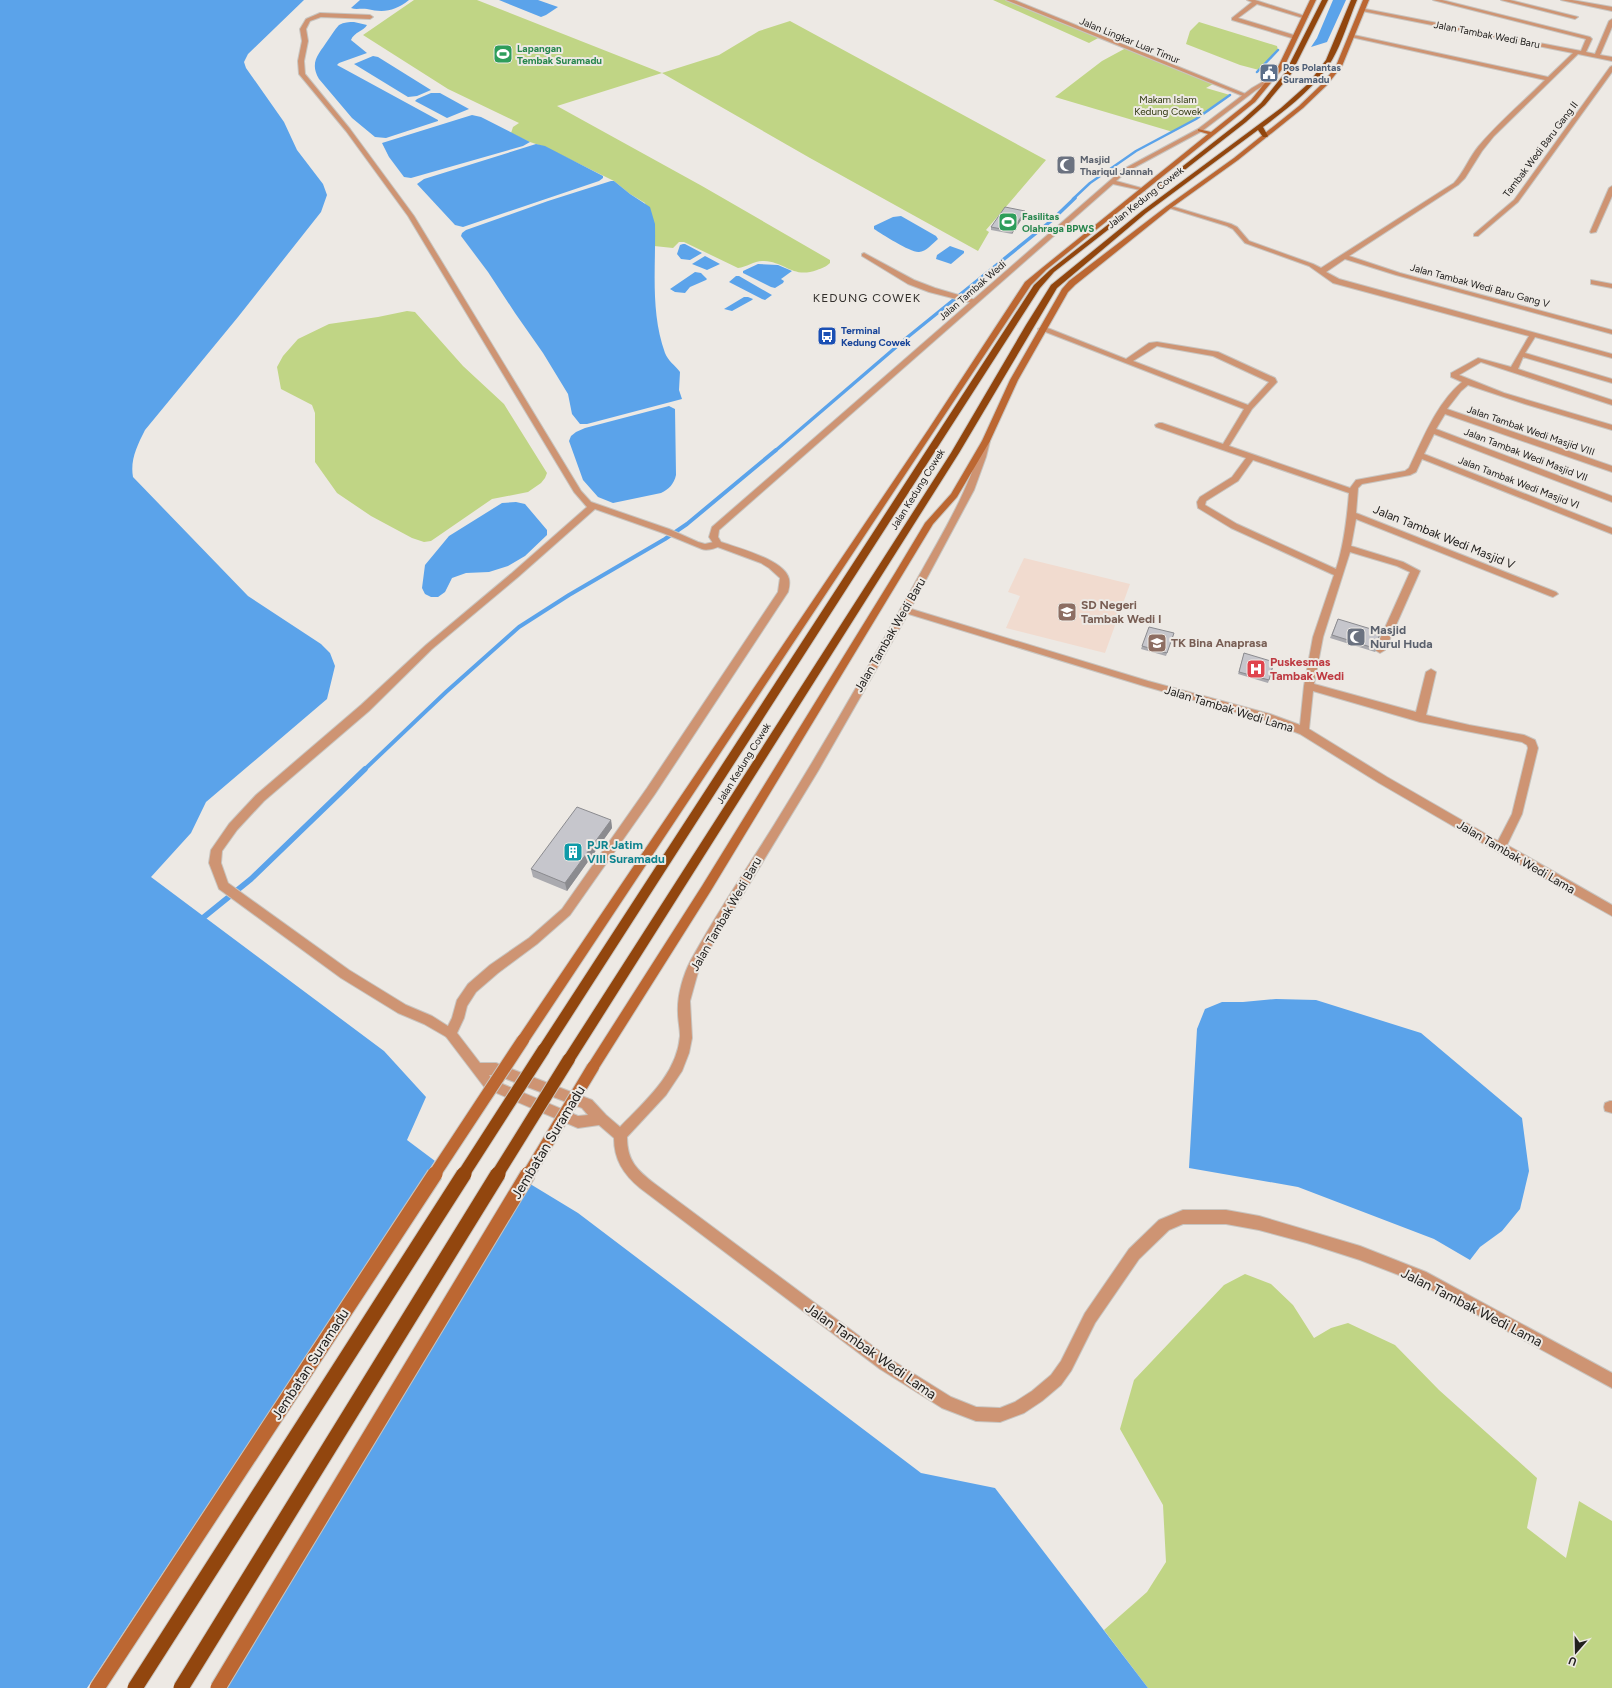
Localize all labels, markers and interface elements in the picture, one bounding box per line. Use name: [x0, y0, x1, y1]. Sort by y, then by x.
street label: Jalan Lingkar Luar Timur: [1078, 14, 1183, 67]
street label: Jalan Tambak Wedi Baru: [1433, 18, 1541, 51]
place label: Lapangan Tembak Suramadu: [517, 42, 602, 67]
sports icon: Lapangan Tembak Suramadu: [492, 43, 514, 65]
place label: Pos Polantas Suramadu: [1283, 61, 1341, 86]
public building icon: Pos Polantas Suramadu: [1258, 62, 1280, 84]
park label: Makam Islam Kedung Cowek: [1134, 93, 1202, 118]
street label: Tambak Wedi Baru Gang II: [1500, 99, 1581, 200]
place label: Masjid Thariqul Jannah: [1080, 153, 1153, 178]
mosque icon: Masjid Thariqul Jannah: [1055, 154, 1077, 176]
street label: Jalan Kedung Cowek: [1105, 163, 1186, 231]
place label: Fasilitas Olahraga BPWS: [1022, 210, 1094, 235]
sports icon: Fasilitas Olahraga BPWS: [997, 211, 1019, 233]
street label: Jalan Tambak Wedi: [936, 258, 1009, 323]
street label: Jalan Tambak Wedi Baru Gang V: [1409, 261, 1551, 310]
district label: KEDUNG COWEK: [813, 291, 921, 305]
place label: Terminal Kedung Cowek: [841, 324, 911, 349]
bus stop icon: Terminal Kedung Cowek: [816, 325, 838, 347]
street label: Jalan Tambak Wedi Masjid VIII: [1466, 402, 1596, 458]
street label: Jalan Kedung Cowek: [887, 446, 948, 532]
street label: Jalan Tambak Wedi Masjid VII: [1456, 453, 1581, 512]
street label: Jalan Tambak Wedi Masjid VI: [1457, 453, 1581, 511]
street label: Jalan Tambak Wedi Masjid V: [1371, 502, 1517, 572]
street label: Jalan Tambak Wedi Baru: [852, 575, 928, 695]
place label: SD Negeri Tambak Wedi I: [1081, 598, 1162, 626]
school or university icon: SD Negeri Tambak Wedi I: [1056, 601, 1078, 623]
place label: Masjid Nurul Huda: [1370, 623, 1433, 651]
mosque icon: Masjid Nurul Huda: [1345, 626, 1367, 648]
school or university icon: TK Bina Anaprasa: [1146, 632, 1168, 654]
place label: TK Bina Anaprasa: [1171, 636, 1267, 650]
place label: Puskesmas Tambak Wedi: [1270, 655, 1344, 683]
hospital icon: Puskesmas Tambak Wedi: [1245, 658, 1267, 680]
street label: Jalan Tambak Wedi Lama: [1163, 683, 1295, 735]
street label: Jalan Kedung Cowek: [713, 720, 774, 806]
street label: Jalan Tambak Wedi Lama: [1455, 817, 1577, 897]
place label: PJR Jatim VIII Suramadu: [587, 838, 665, 866]
building icon: PJR Jatim VIII Suramadu: [562, 841, 584, 863]
street label: Jalan Tambak Wedi Baru: [688, 854, 764, 974]
street label: Jembatan Suramadu: [508, 1083, 589, 1202]
street label: Jalan Tambak Wedi Lama: [1398, 1264, 1545, 1350]
street label: Jalan Tambak Wedi Lama: [802, 1300, 940, 1403]
street label: Jembatan Suramadu: [268, 1305, 353, 1423]
north arrow: [1556, 1632, 1596, 1672]
text: U: [1567, 1653, 1579, 1668]

